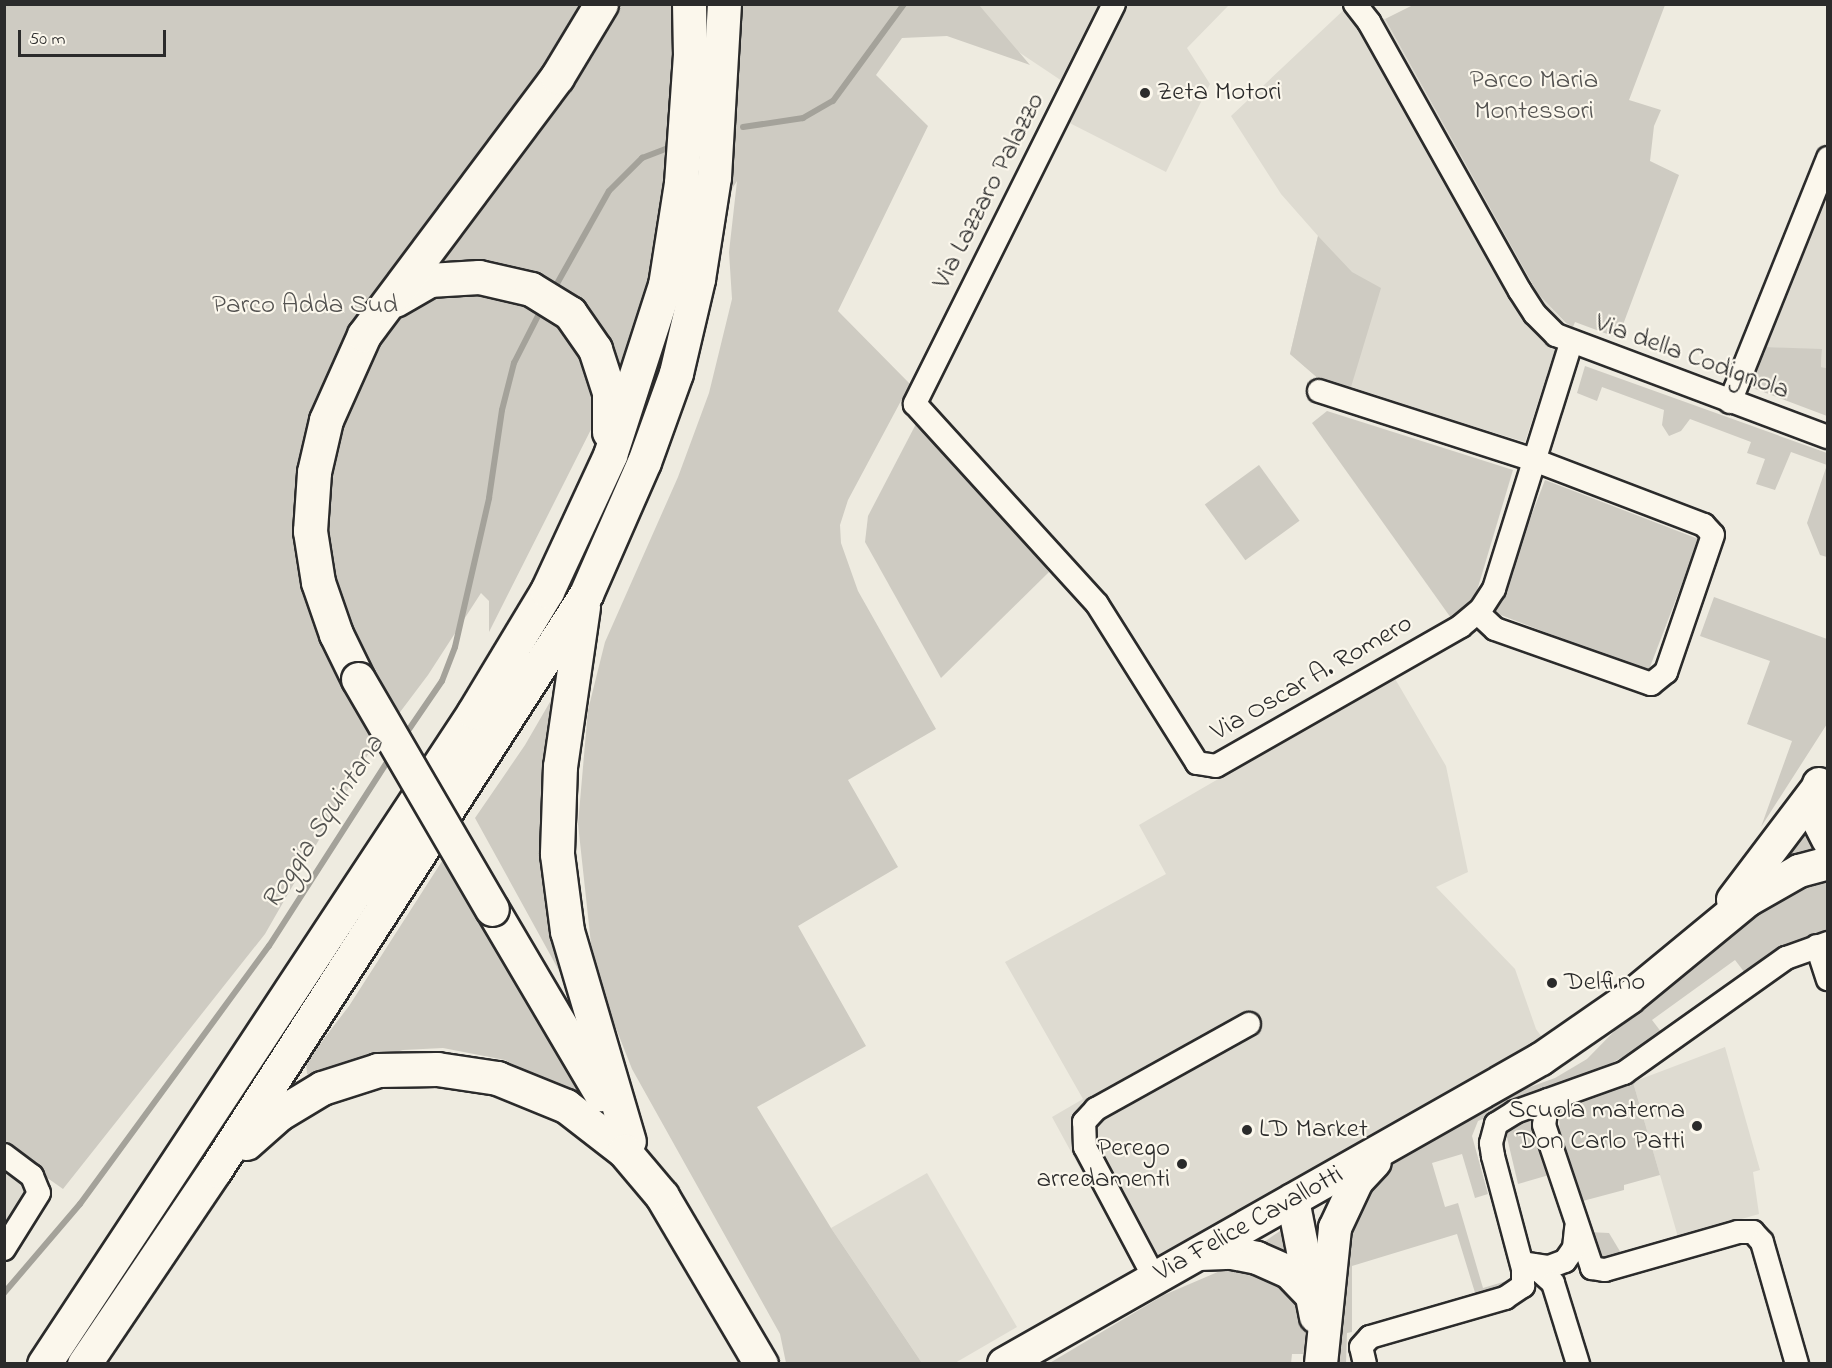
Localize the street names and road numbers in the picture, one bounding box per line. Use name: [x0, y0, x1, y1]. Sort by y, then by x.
street label: Via Lazzaro Palazzo: [926, 88, 1052, 294]
street label: Via della Codignola: [1590, 307, 1794, 407]
street label: Via Oscar A. Romero: [1206, 607, 1418, 749]
street label: Via Felice Cavallotti: [1149, 1159, 1349, 1289]

